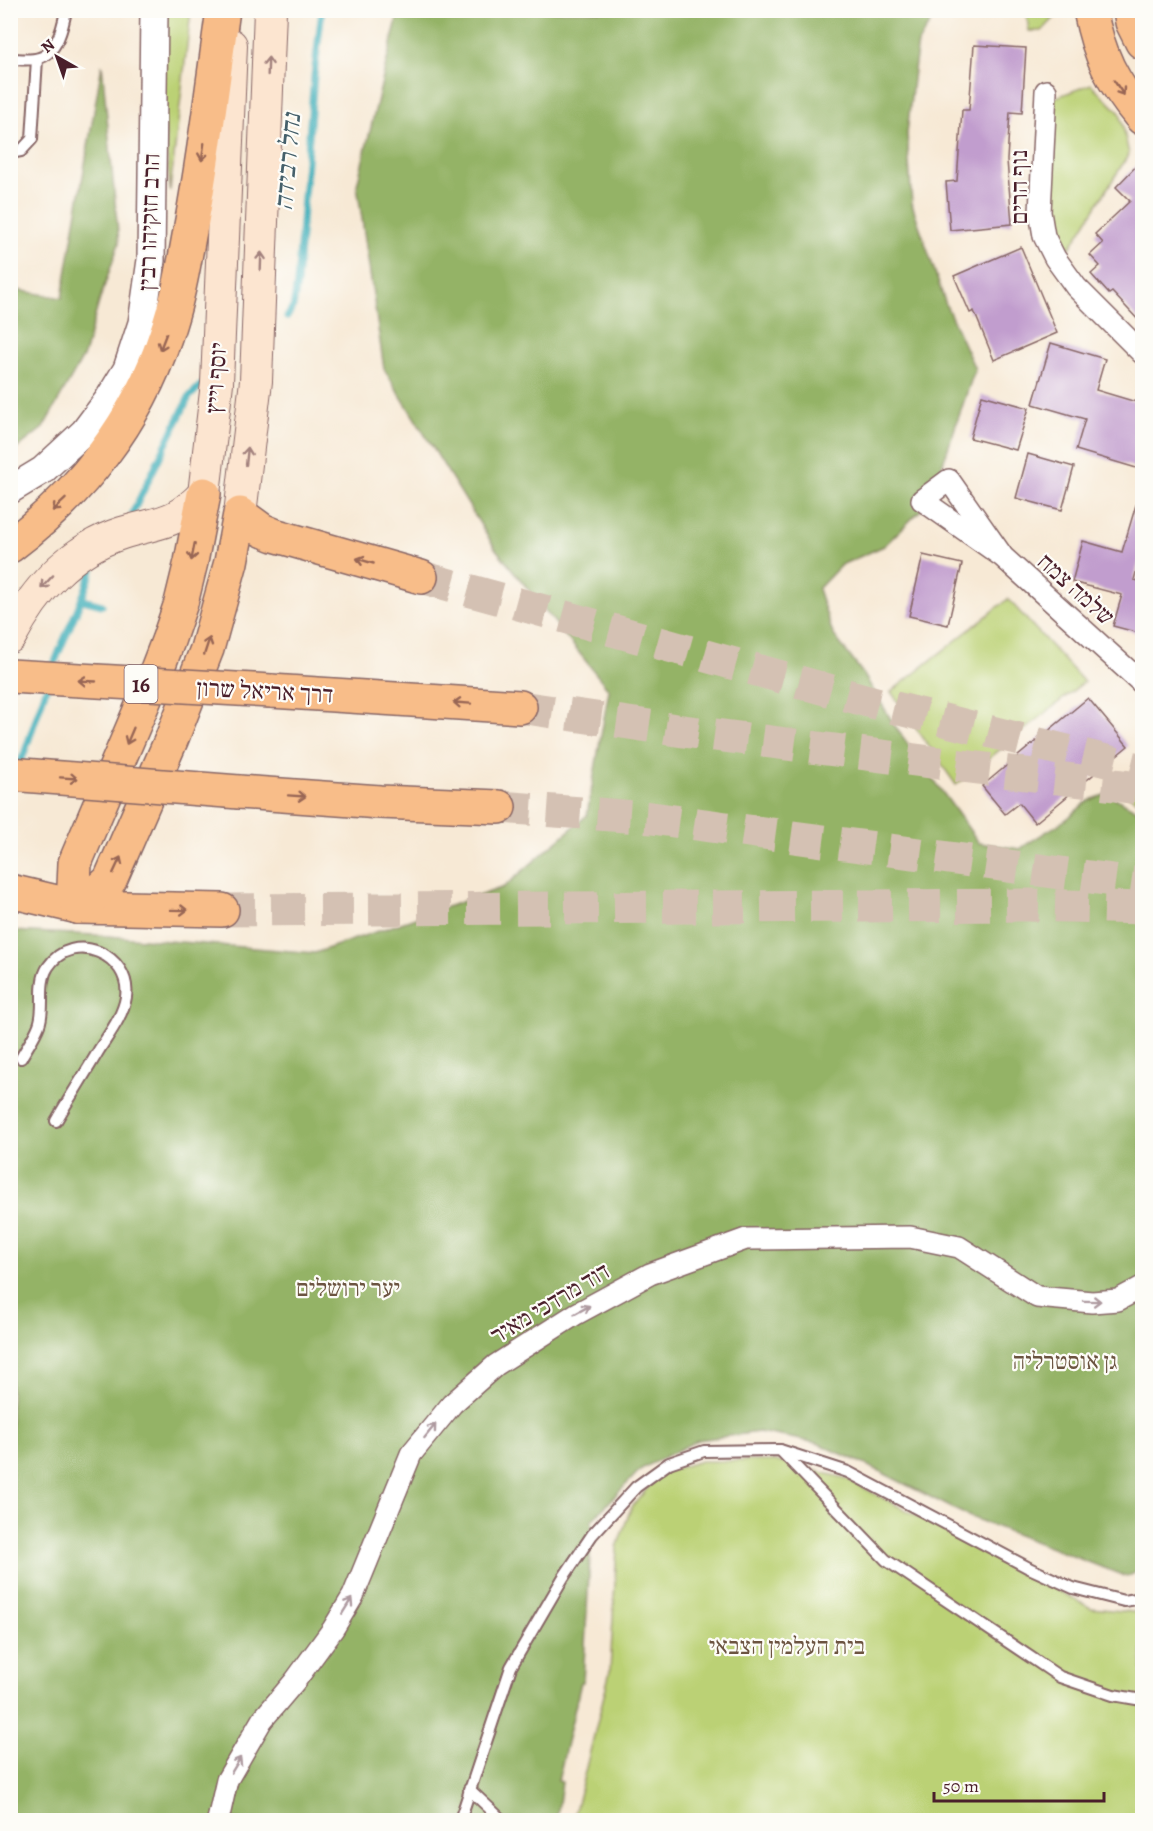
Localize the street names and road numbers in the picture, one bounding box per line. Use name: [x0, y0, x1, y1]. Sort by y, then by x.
street label: נוף הרים: [1003, 150, 1035, 224]
street label: הרב חזקיהו רבין: [131, 153, 167, 291]
street label: יוסף וייץ: [198, 341, 234, 415]
street label: שלמה צמח: [1030, 546, 1122, 632]
road number: 16: [124, 665, 158, 703]
street label: דרך אריאל שרון: [196, 671, 334, 711]
street label: דוד מרדכי מאיר: [484, 1255, 616, 1351]

